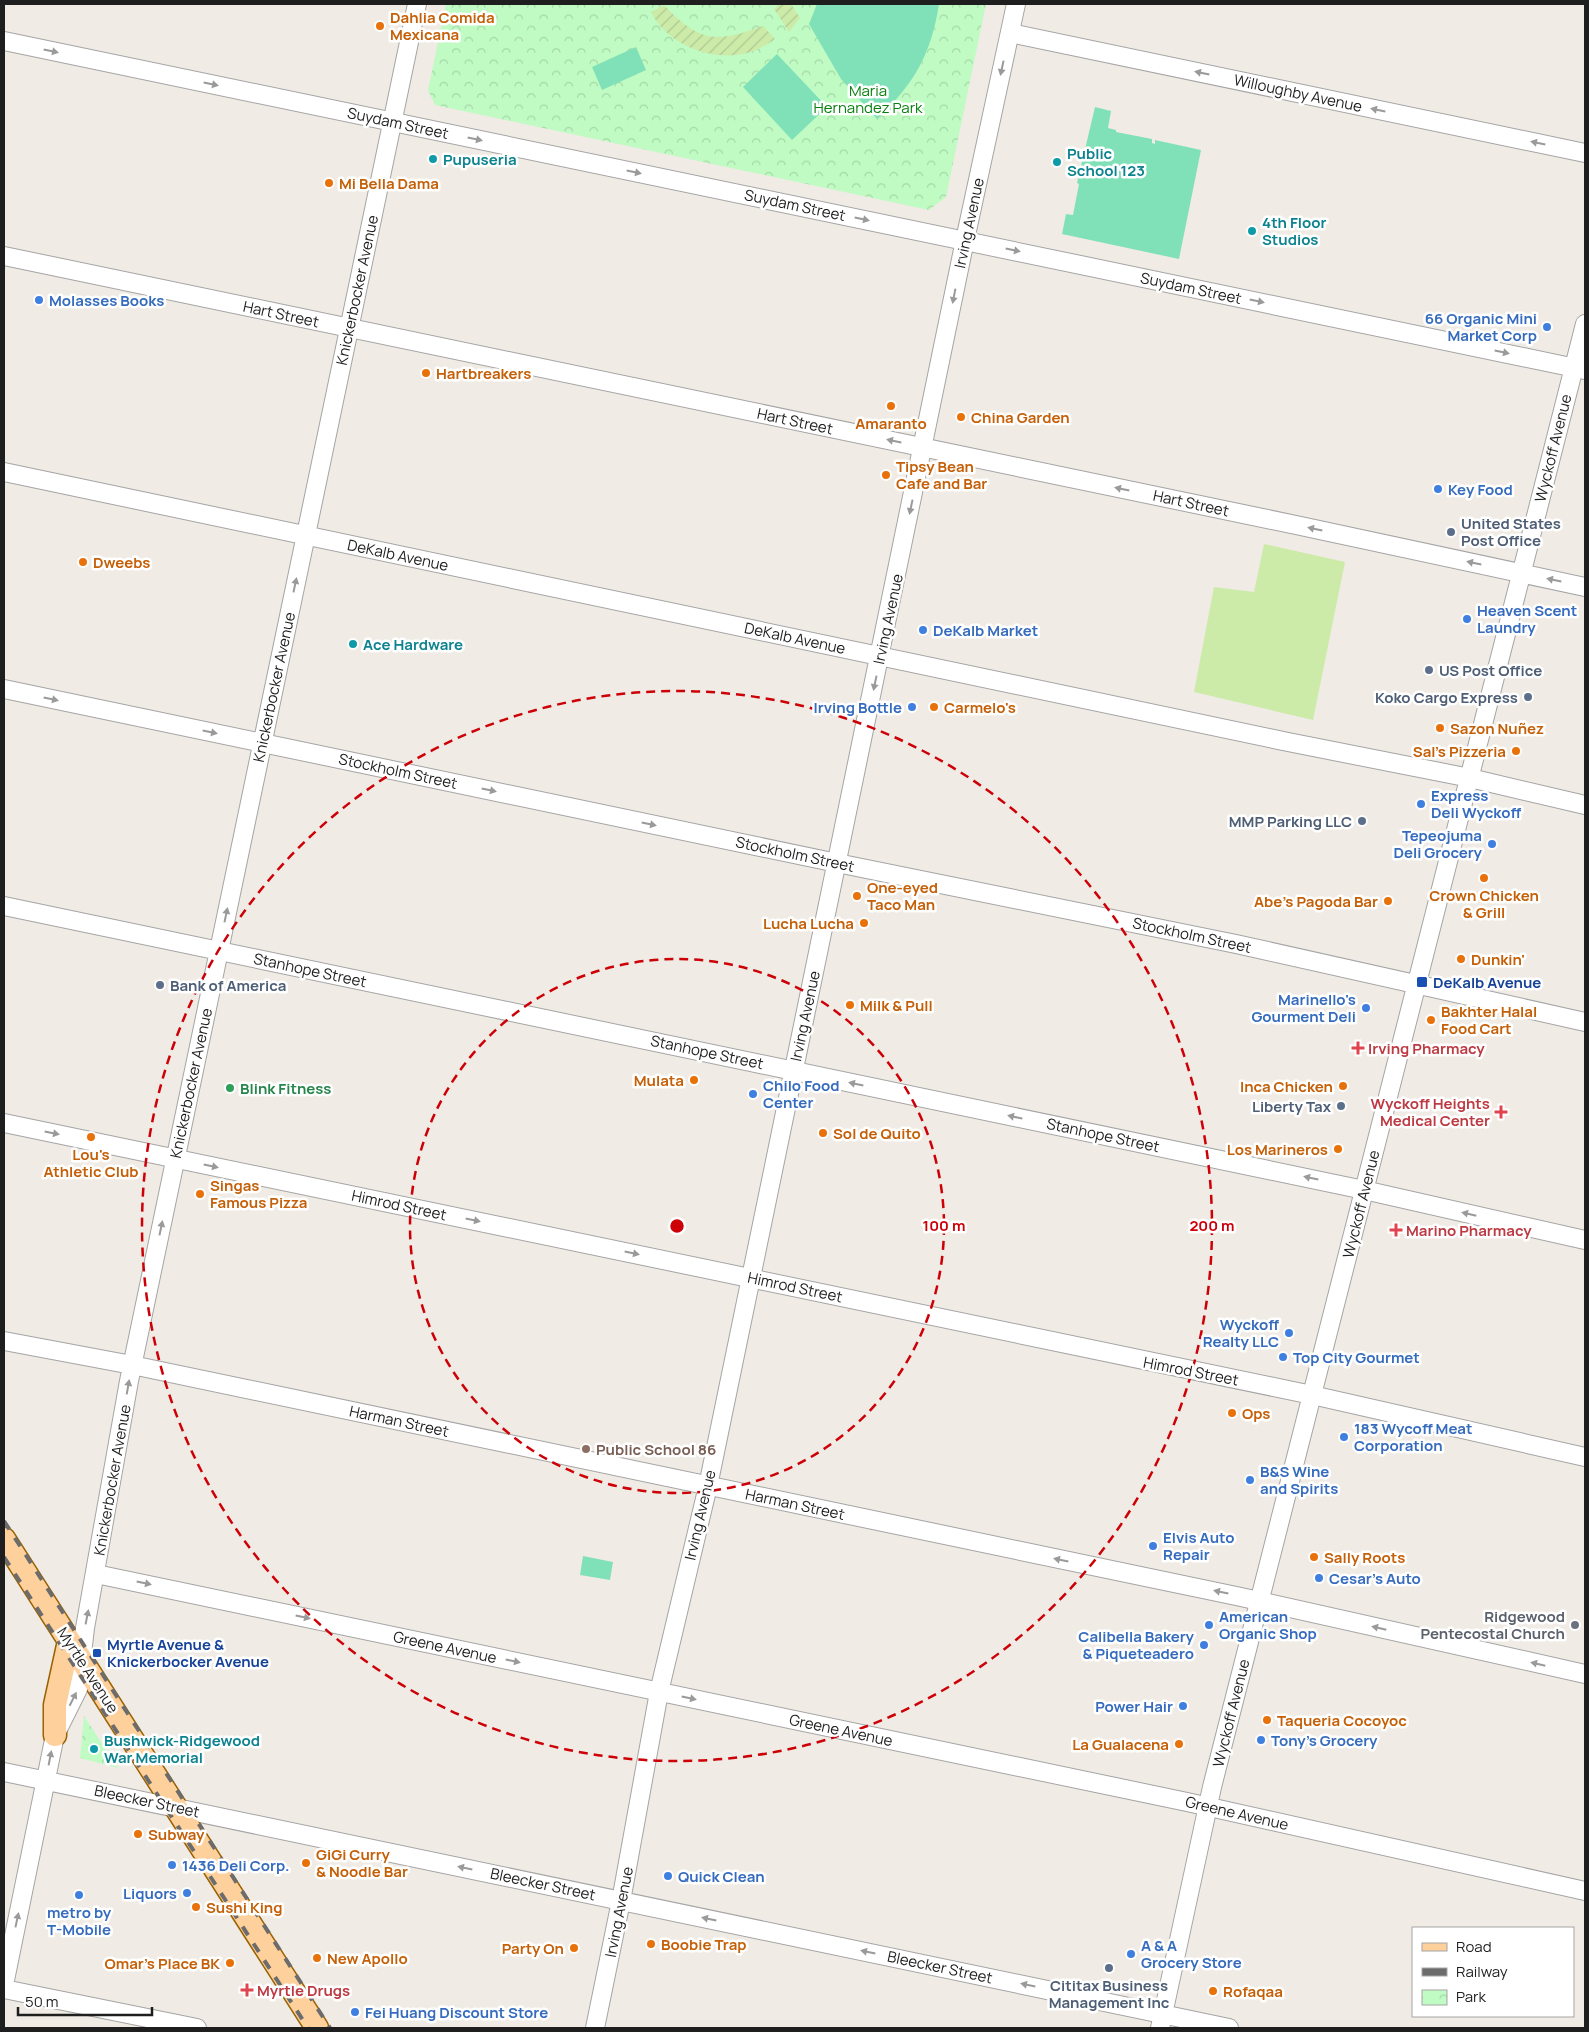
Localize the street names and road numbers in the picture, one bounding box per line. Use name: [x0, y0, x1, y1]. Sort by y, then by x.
street label: Willoughby Avenue: [1232, 69, 1364, 117]
street label: Suydam Street: [346, 102, 450, 144]
street label: Irving Avenue: [949, 176, 989, 270]
street label: Suydam Street: [743, 184, 847, 226]
street label: Knickerbocker Avenue: [331, 213, 383, 367]
street label: Suydam Street: [1139, 267, 1243, 309]
street label: Hart Street: [241, 296, 321, 332]
street label: Wyckoff Avenue: [1529, 392, 1577, 504]
street label: Hart Street: [755, 403, 835, 439]
street label: Hart Street: [1151, 485, 1231, 521]
street label: DeKalb Avenue: [346, 534, 451, 576]
street label: Irving Avenue: [868, 572, 908, 666]
street label: Knickerbocker Avenue: [248, 610, 300, 764]
street label: DeKalb Avenue: [743, 617, 848, 659]
street label: Stockholm Street: [337, 748, 459, 794]
street label: Stockholm Street: [734, 831, 856, 877]
street label: Stockholm Street: [1131, 912, 1253, 958]
street label: Stanhope Street: [252, 948, 368, 992]
street label: Irving Avenue: [785, 969, 825, 1063]
street label: Knickerbocker Avenue: [165, 1006, 217, 1160]
street label: Stanhope Street: [649, 1030, 765, 1074]
street label: Stanhope Street: [1045, 1113, 1161, 1157]
street label: Wyckoff Avenue: [1337, 1148, 1385, 1260]
street label: Himrod Street: [350, 1185, 448, 1225]
street label: Himrod Street: [746, 1267, 844, 1307]
street label: Himrod Street: [1142, 1351, 1240, 1391]
street label: Harman Street: [347, 1400, 451, 1442]
street label: Knickerbocker Avenue: [88, 1403, 136, 1557]
street label: Irving Avenue: [679, 1468, 721, 1562]
street label: Harman Street: [743, 1483, 847, 1525]
street label: Myrtle Avenue: [52, 1623, 124, 1717]
street label: Greene Avenue: [391, 1626, 499, 1668]
street label: Wyckoff Avenue: [1207, 1657, 1255, 1769]
street label: Greene Avenue: [787, 1709, 895, 1751]
street label: Bleecker Street: [92, 1780, 202, 1822]
street label: Greene Avenue: [1183, 1791, 1291, 1835]
street label: Bleecker Street: [488, 1863, 598, 1905]
street label: Irving Avenue: [600, 1865, 638, 1959]
street label: Bleecker Street: [885, 1946, 995, 1988]

